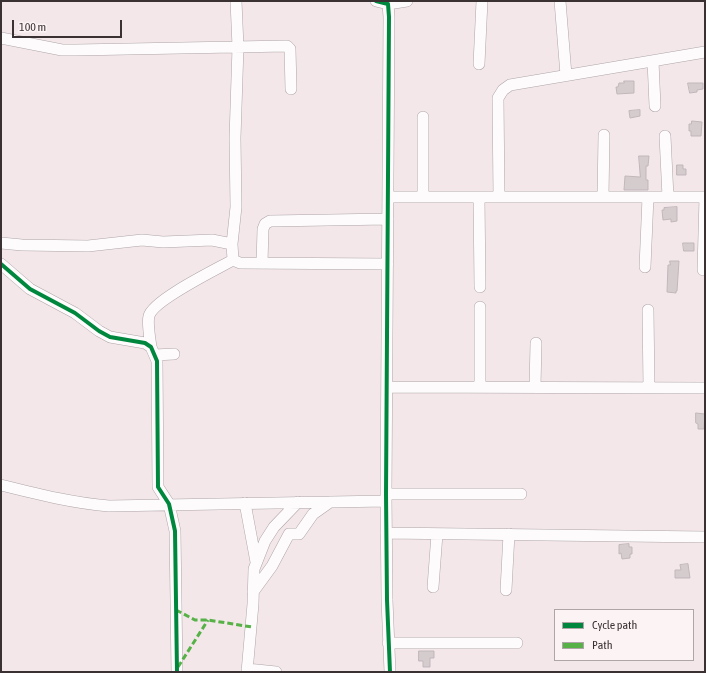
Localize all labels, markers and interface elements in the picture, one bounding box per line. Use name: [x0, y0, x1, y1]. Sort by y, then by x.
scale bar: [14, 12, 124, 38]
text: 100 m: [19, 20, 46, 34]
legend: [554, 609, 694, 661]
text: Cycle path: [592, 618, 637, 632]
text: Path: [592, 638, 613, 652]

